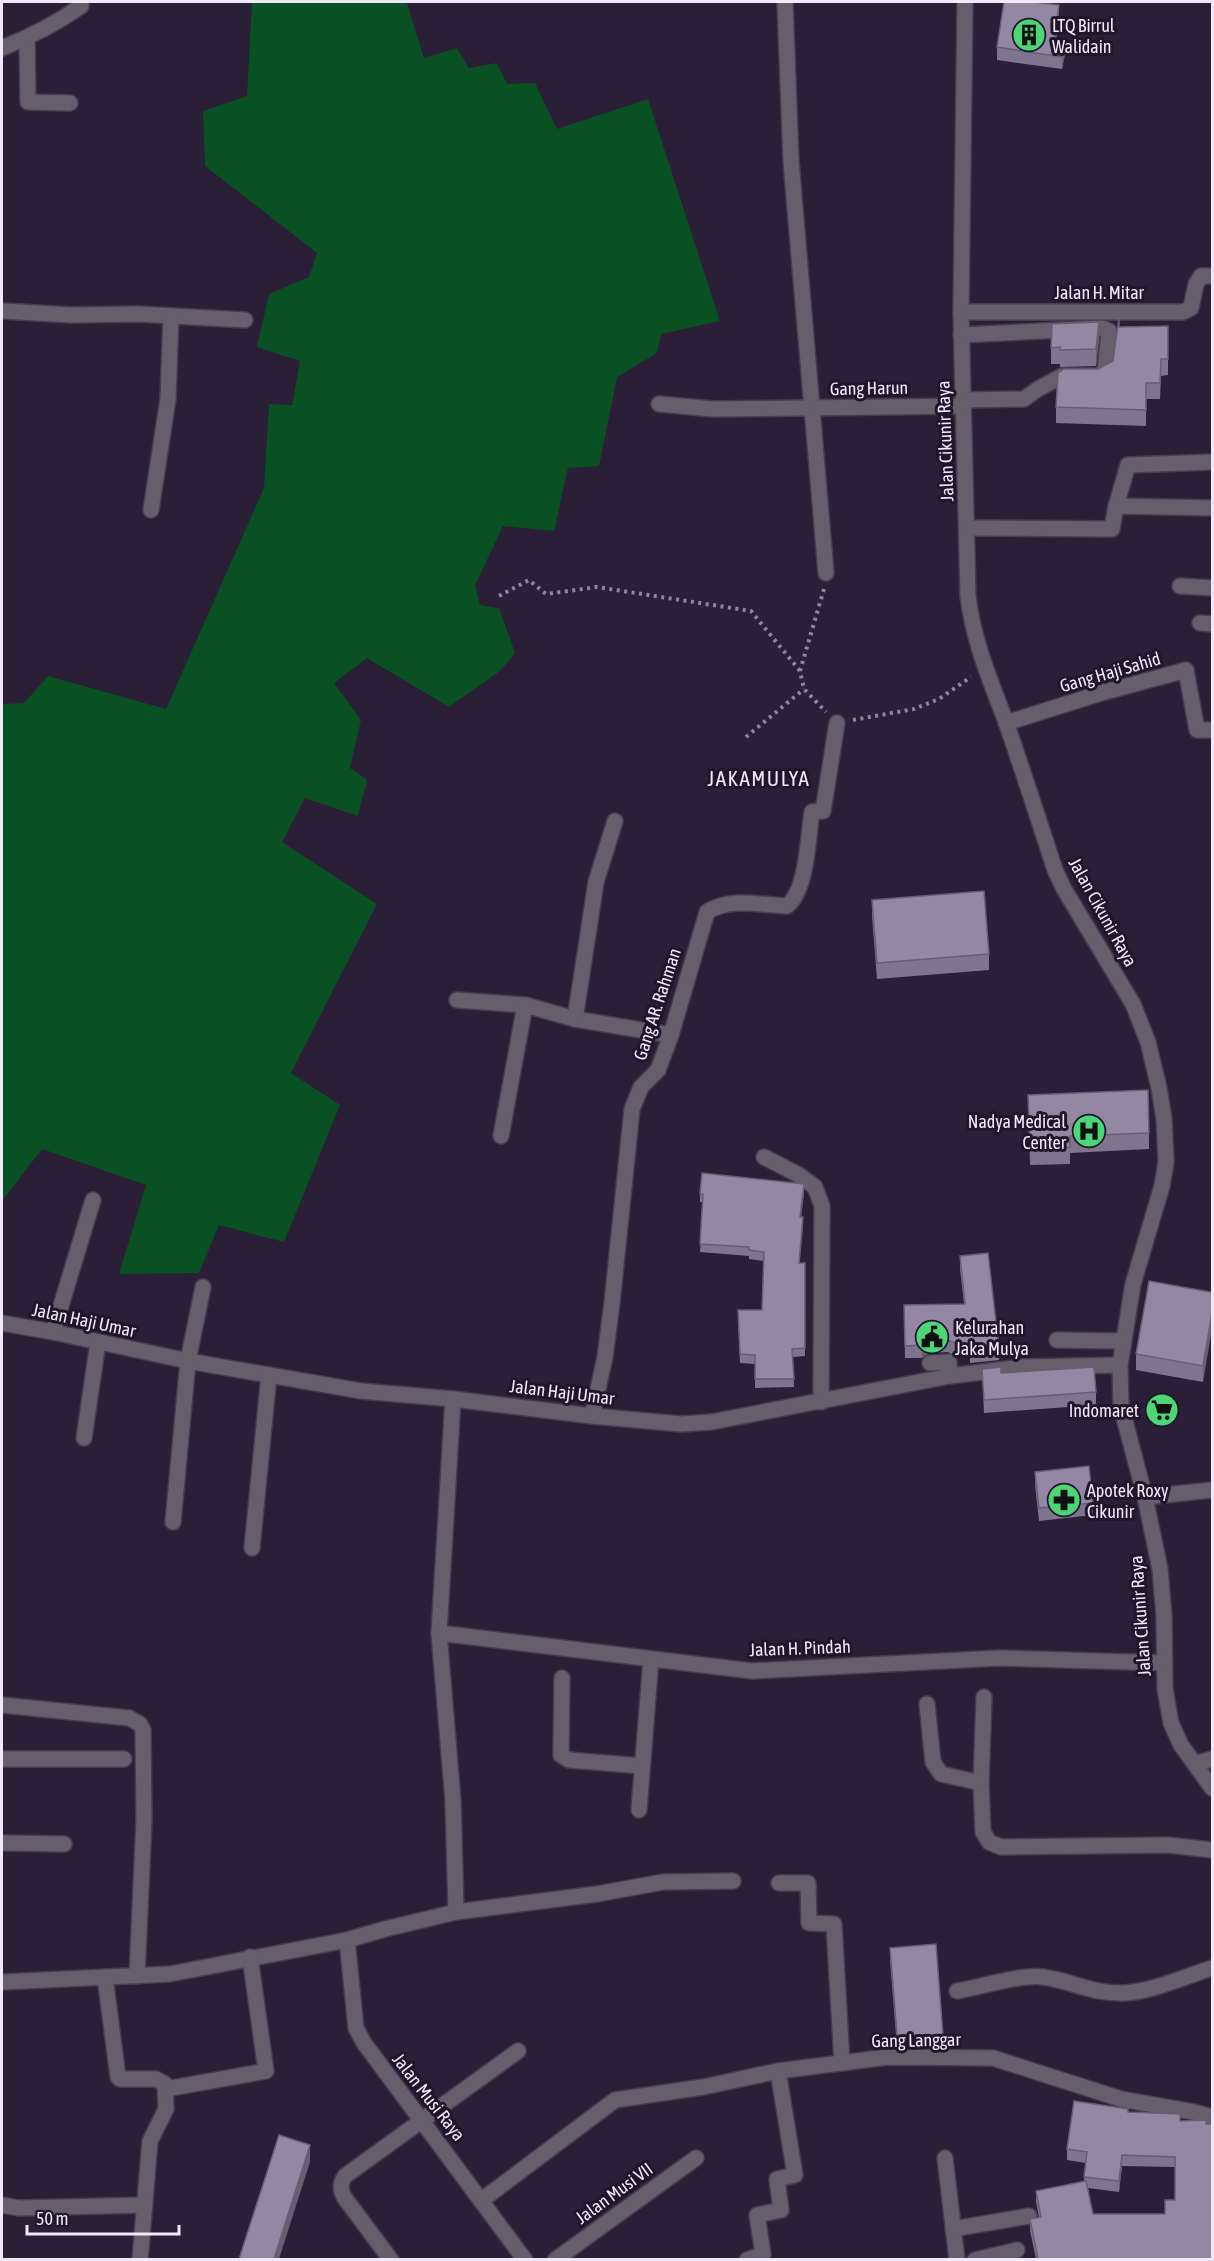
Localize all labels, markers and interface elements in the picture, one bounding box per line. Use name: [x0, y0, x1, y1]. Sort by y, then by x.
place label: LTQ Birrul Walidain: [1052, 15, 1115, 57]
building icon: LTQ Birrul Walidain: [1011, 17, 1047, 53]
street label: Jalan H. Mitar: [1054, 282, 1145, 303]
street label: Gang Harun: [830, 377, 908, 399]
street label: Jalan Cikunir Raya: [932, 380, 958, 502]
street label: Gang Haji Sahid: [1057, 648, 1163, 696]
district label: JAKAMULYA: [708, 766, 810, 790]
street label: Jalan Cikunir Raya: [1064, 854, 1142, 970]
street label: Gang AR. Rahman: [629, 945, 685, 1063]
place label: Nadya Medical Center: [968, 1111, 1067, 1153]
hospital icon: Nadya Medical Center: [1071, 1113, 1107, 1149]
street label: Jalan Haji Umar: [30, 1299, 138, 1341]
place label: Kelurahan Jaka Mulya: [955, 1317, 1029, 1359]
public building icon: Kelurahan Jaka Mulya: [914, 1319, 950, 1355]
street label: Jalan Haji Umar: [508, 1375, 616, 1409]
supermarket icon: Indomaret: [1144, 1392, 1180, 1428]
place label: Indomaret: [1069, 1400, 1139, 1421]
place label: Apotek Roxy Cikunir: [1087, 1480, 1168, 1522]
pharmacy icon: Apotek Roxy Cikunir: [1046, 1482, 1082, 1518]
street label: Jalan Cikunir Raya: [1125, 1555, 1155, 1677]
street label: Jalan H. Pindah: [749, 1636, 851, 1660]
street label: Gang Langgar: [871, 2029, 962, 2051]
street label: Jalan Musi Raya: [388, 2049, 470, 2145]
street label: Jalan Musi VII: [571, 2158, 657, 2228]
scale bar: [27, 2198, 178, 2236]
text: 50 m: [36, 2208, 68, 2229]

